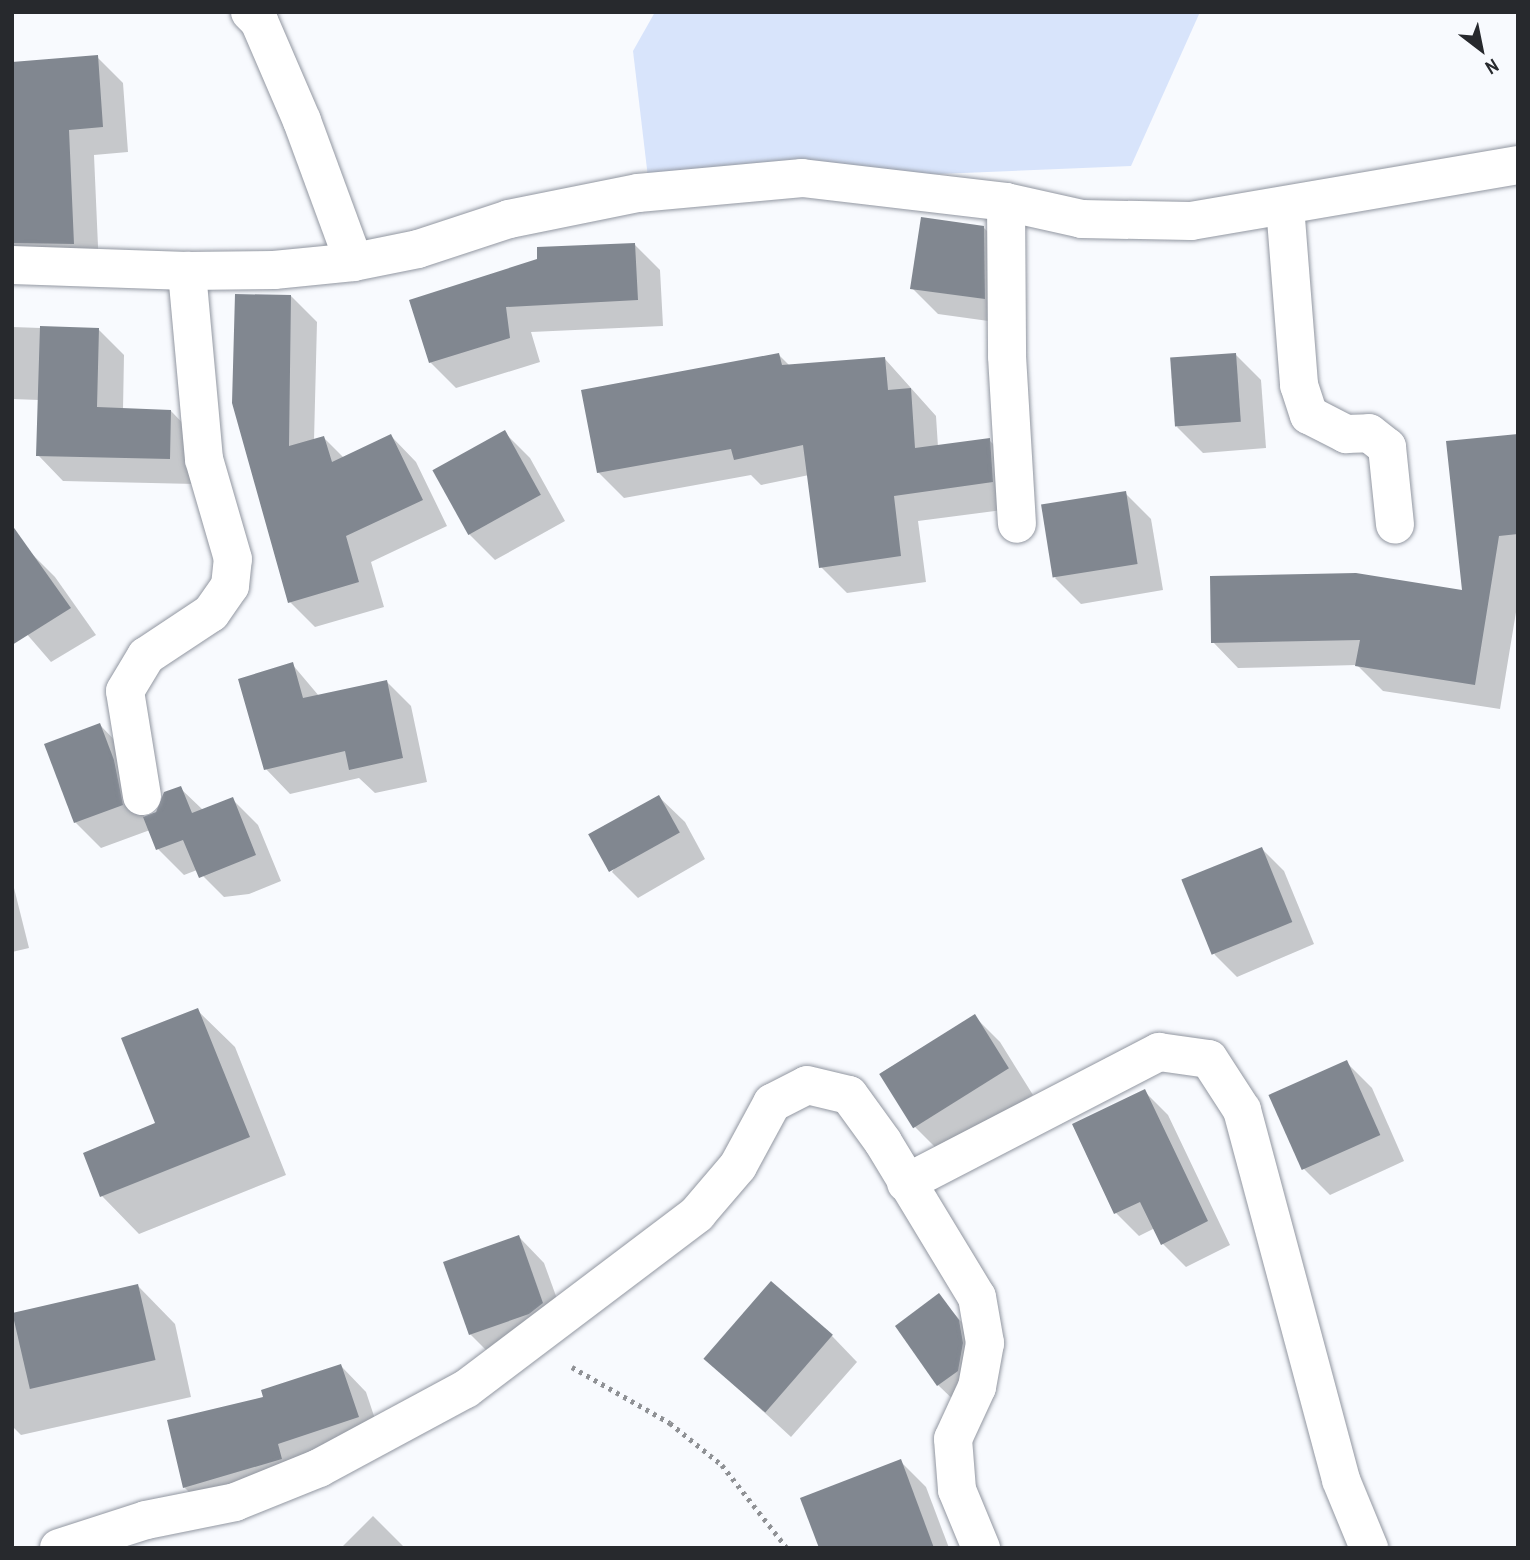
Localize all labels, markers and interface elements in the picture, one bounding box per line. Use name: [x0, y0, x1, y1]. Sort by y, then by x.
north arrow: [1446, 14, 1516, 84]
text: N: [1480, 53, 1504, 81]

